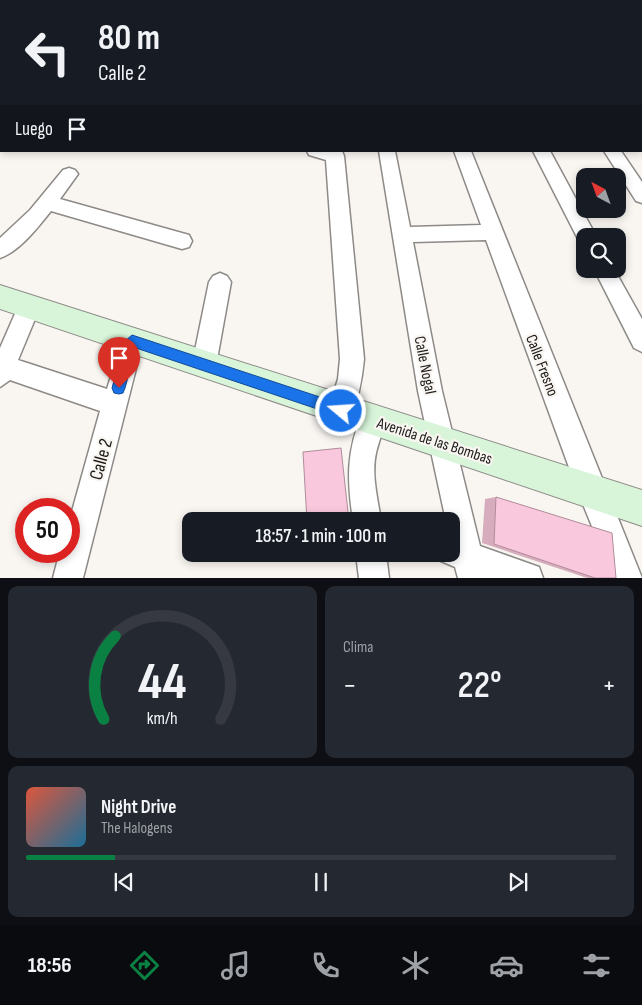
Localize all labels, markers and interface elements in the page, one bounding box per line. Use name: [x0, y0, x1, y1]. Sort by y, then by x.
text: 80 m: [98, 17, 160, 60]
icon: left: [15, 20, 80, 85]
text: Calle 2: [98, 60, 146, 87]
icon: arrive: [63, 115, 91, 143]
text: Luego: [15, 118, 53, 141]
north arrow: [576, 168, 626, 218]
map controls: [576, 168, 626, 278]
button: search: [576, 228, 626, 278]
street label: Calle Fresno: [521, 332, 562, 399]
street label: Calle Nogal: [410, 335, 439, 396]
pin: [98, 337, 140, 388]
icon: arrive: [105, 344, 133, 372]
position arrow: [314, 384, 366, 436]
street label: Avenida de las Bombas: [374, 414, 495, 469]
street label: Calle 2: [85, 436, 118, 483]
speed limit sign: 50: [15, 498, 80, 563]
text: 18:57 · 1 min · 100 m: [256, 525, 386, 548]
text: Clima: [343, 638, 373, 657]
text: 44: [138, 651, 187, 714]
text: 22°: [457, 663, 502, 708]
text: −: [343, 669, 357, 702]
text: +: [602, 669, 616, 702]
text: km/h: [147, 708, 178, 729]
text: Night Drive: [101, 796, 176, 819]
text: The Halogens: [101, 819, 172, 838]
icon: previous: [110, 868, 138, 896]
icon: pause: [307, 868, 335, 896]
icon: next: [504, 868, 532, 896]
icon: directions: [127, 948, 162, 983]
icon: music: [218, 948, 253, 983]
icon: phone: [308, 948, 343, 983]
icon: climate: [398, 948, 433, 983]
icon: car: [489, 948, 524, 983]
icon: filters: [579, 948, 614, 983]
text: 18:56: [28, 952, 72, 979]

